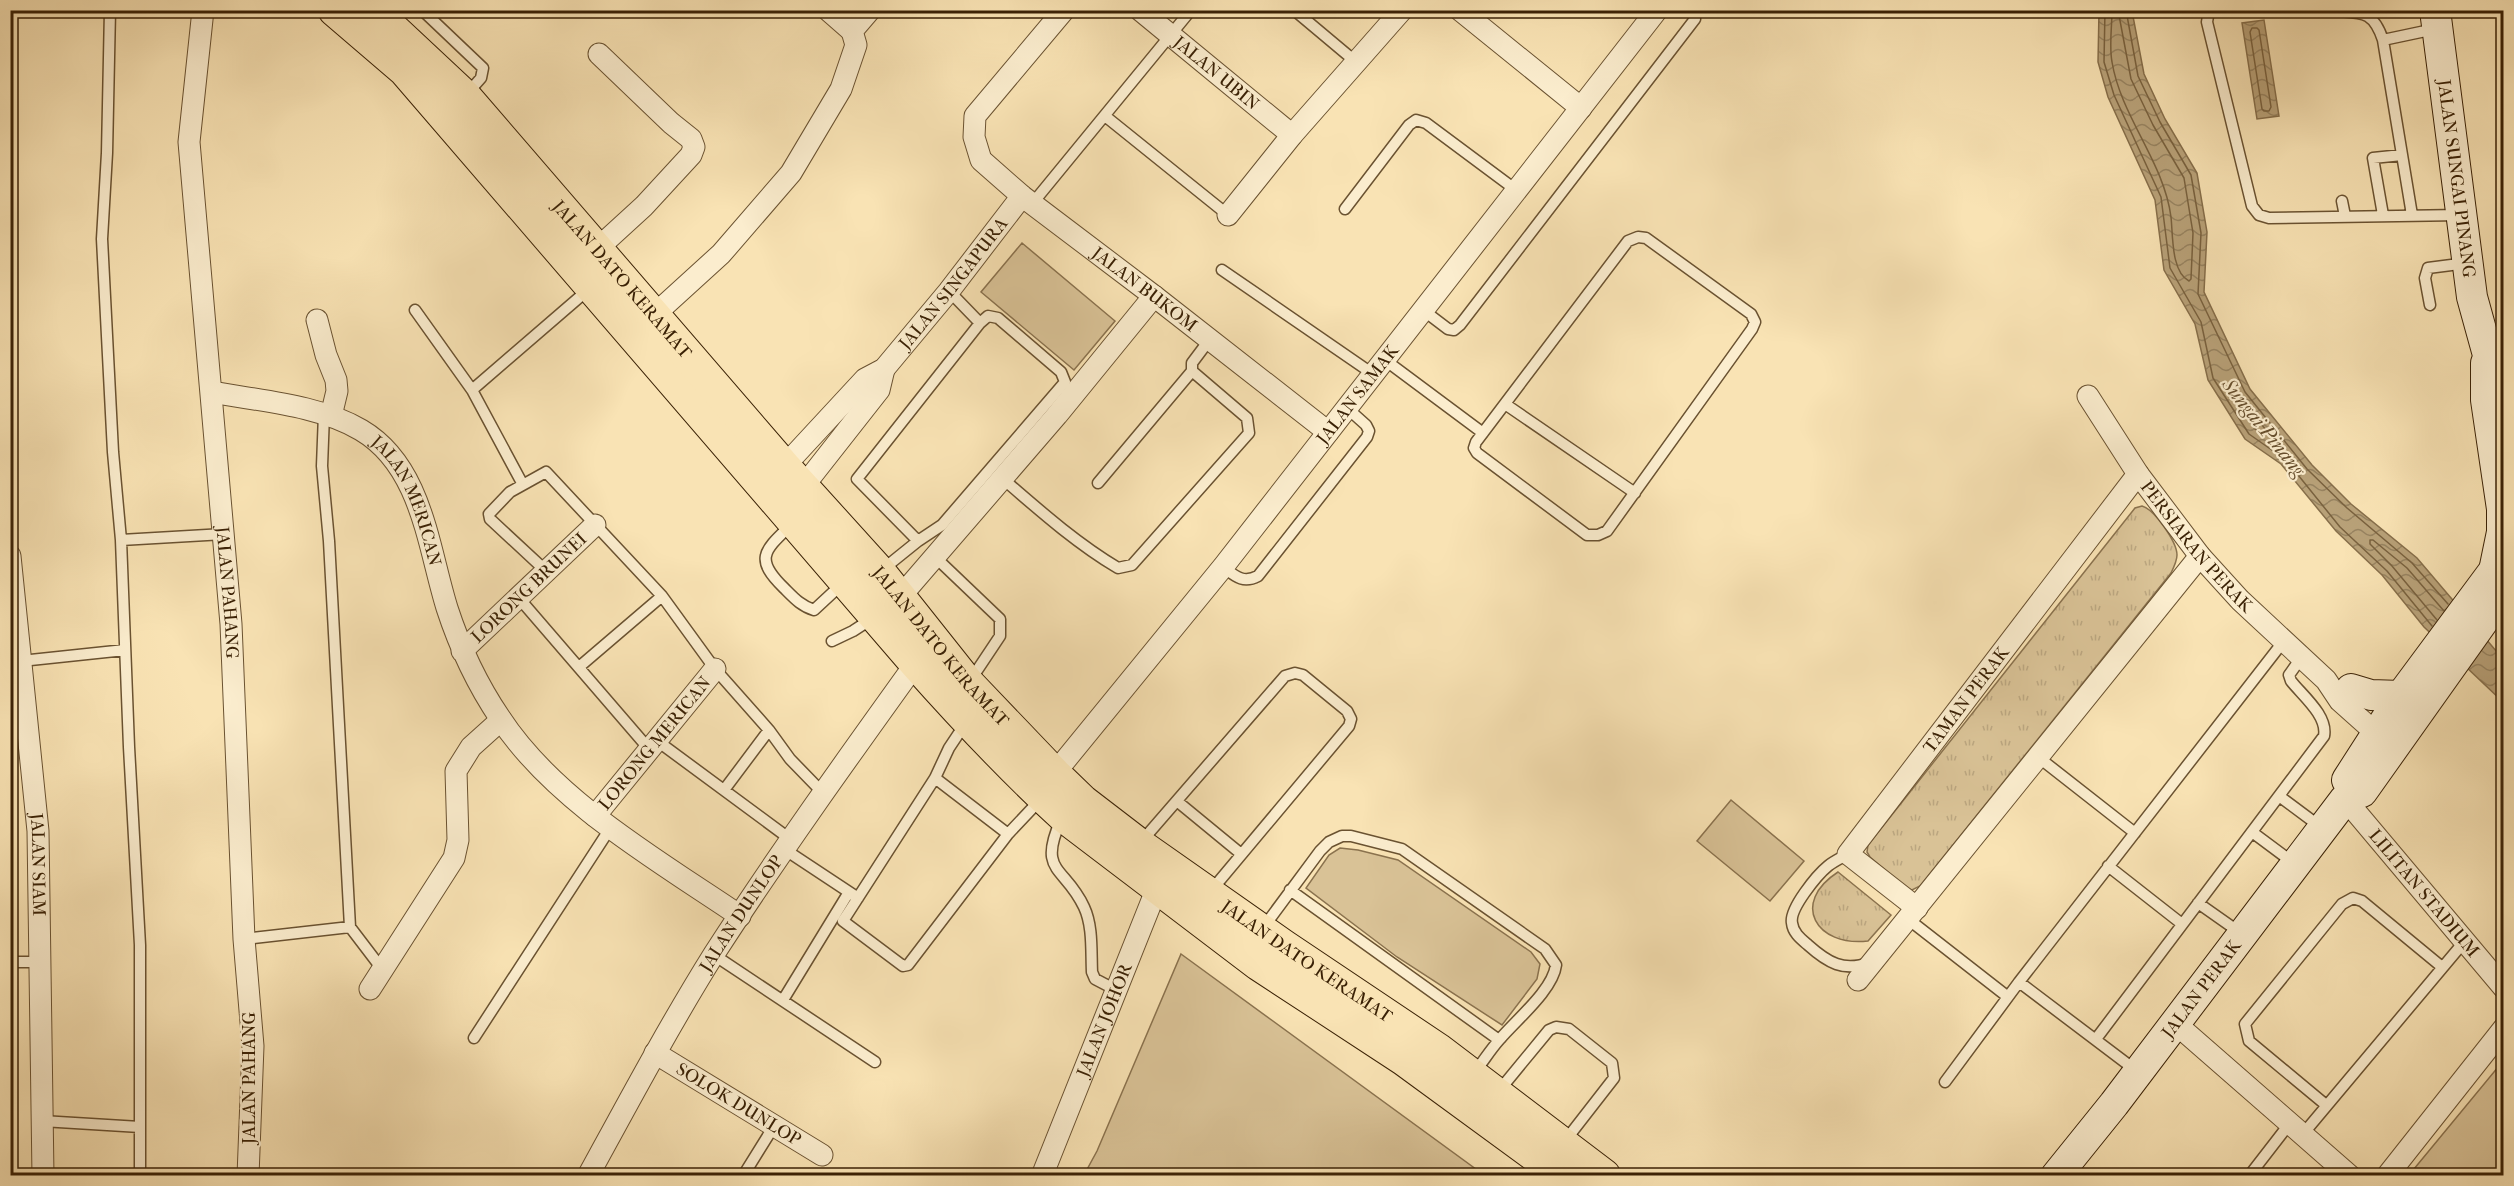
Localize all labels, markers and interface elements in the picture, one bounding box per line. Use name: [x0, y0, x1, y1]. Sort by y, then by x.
street label: JALAN UBIN: [1167, 31, 1264, 115]
street label: JALAN SUNGAI PINANG: [2433, 76, 2479, 279]
street label: JALAN DATO KERAMAT: [546, 195, 696, 364]
street label: JALAN SINGAPURA: [893, 213, 1013, 355]
street label: JALAN BUKOM: [1086, 241, 1201, 337]
street label: JALAN SAMAK: [1311, 340, 1404, 450]
water label: Sungai Pinang: [2216, 373, 2311, 482]
street label: JALAN MERICAN: [365, 430, 445, 568]
street label: PERSIARAN PERAK: [2136, 477, 2257, 618]
street label: JALAN PAHANG: [211, 524, 242, 659]
street label: LORONG BRUNEI: [467, 528, 591, 648]
street label: JALAN DATO KERAMAT: [866, 560, 1013, 732]
street label: TAMAN PERAK: [1919, 642, 2014, 757]
street label: LORONG MERICAN: [594, 672, 716, 815]
street label: JALAN SIAM: [25, 810, 49, 916]
street label: LILITAN STADIUM: [2364, 825, 2483, 962]
street label: JALAN DUNLOP: [694, 851, 788, 978]
street label: JALAN DATO KERAMAT: [1215, 895, 1397, 1028]
street label: JALAN PERAK: [2156, 935, 2246, 1044]
street label: JALAN JOHOR: [1072, 959, 1137, 1082]
street label: JALAN PAHANG: [239, 1011, 260, 1146]
street label: SOLOK DUNLOP: [672, 1058, 805, 1151]

